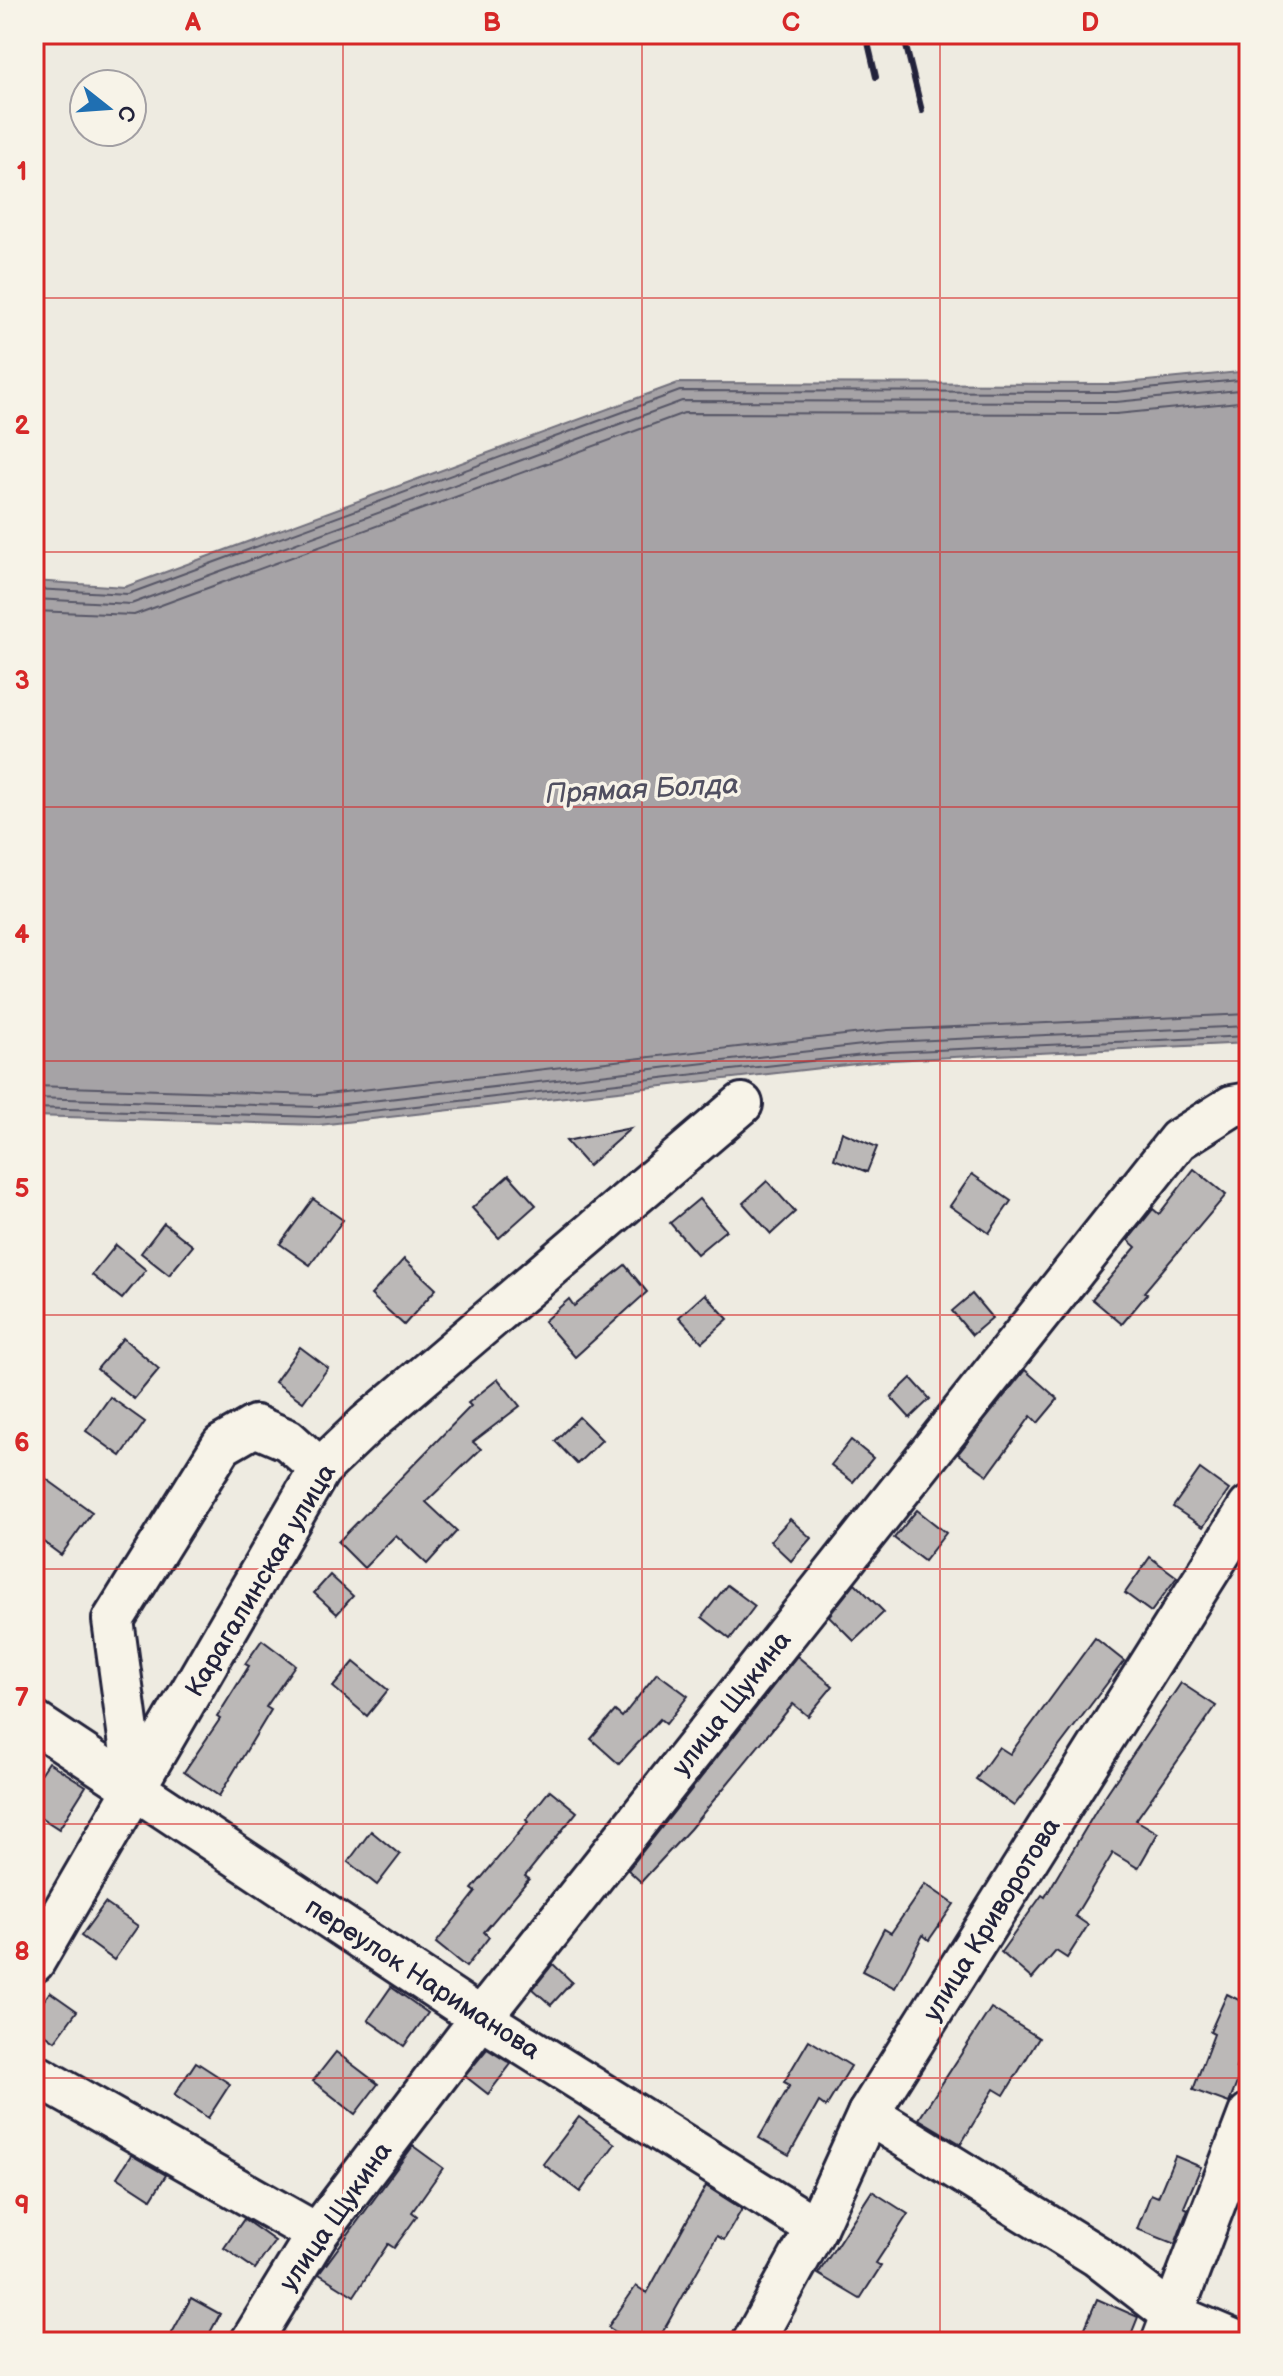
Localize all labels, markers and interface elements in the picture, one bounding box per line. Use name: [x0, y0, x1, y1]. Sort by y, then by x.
text: A: [184, 8, 201, 39]
text: B: [483, 8, 501, 39]
text: C: [782, 8, 800, 39]
text: D: [1081, 8, 1099, 39]
north arrow: [68, 68, 148, 148]
text: С: [111, 102, 141, 125]
text: 1: [17, 157, 27, 188]
text: 2: [14, 411, 30, 442]
text: 3: [14, 666, 30, 697]
water label: Прямая Болда: [544, 768, 740, 811]
text: 4: [14, 920, 30, 951]
text: 5: [14, 1174, 30, 1205]
text: 6: [14, 1428, 30, 1459]
street label: Карагалинская улица: [180, 1459, 343, 1703]
street label: улица Щукина: [666, 1626, 798, 1782]
text: 7: [15, 1683, 29, 1714]
street label: улица Криворотова: [917, 1812, 1067, 2027]
street label: переулок Нариманова: [299, 1892, 545, 2067]
text: 8: [14, 1937, 30, 1968]
street label: улица Щукина: [273, 2136, 399, 2297]
text: 9: [14, 2191, 30, 2222]

